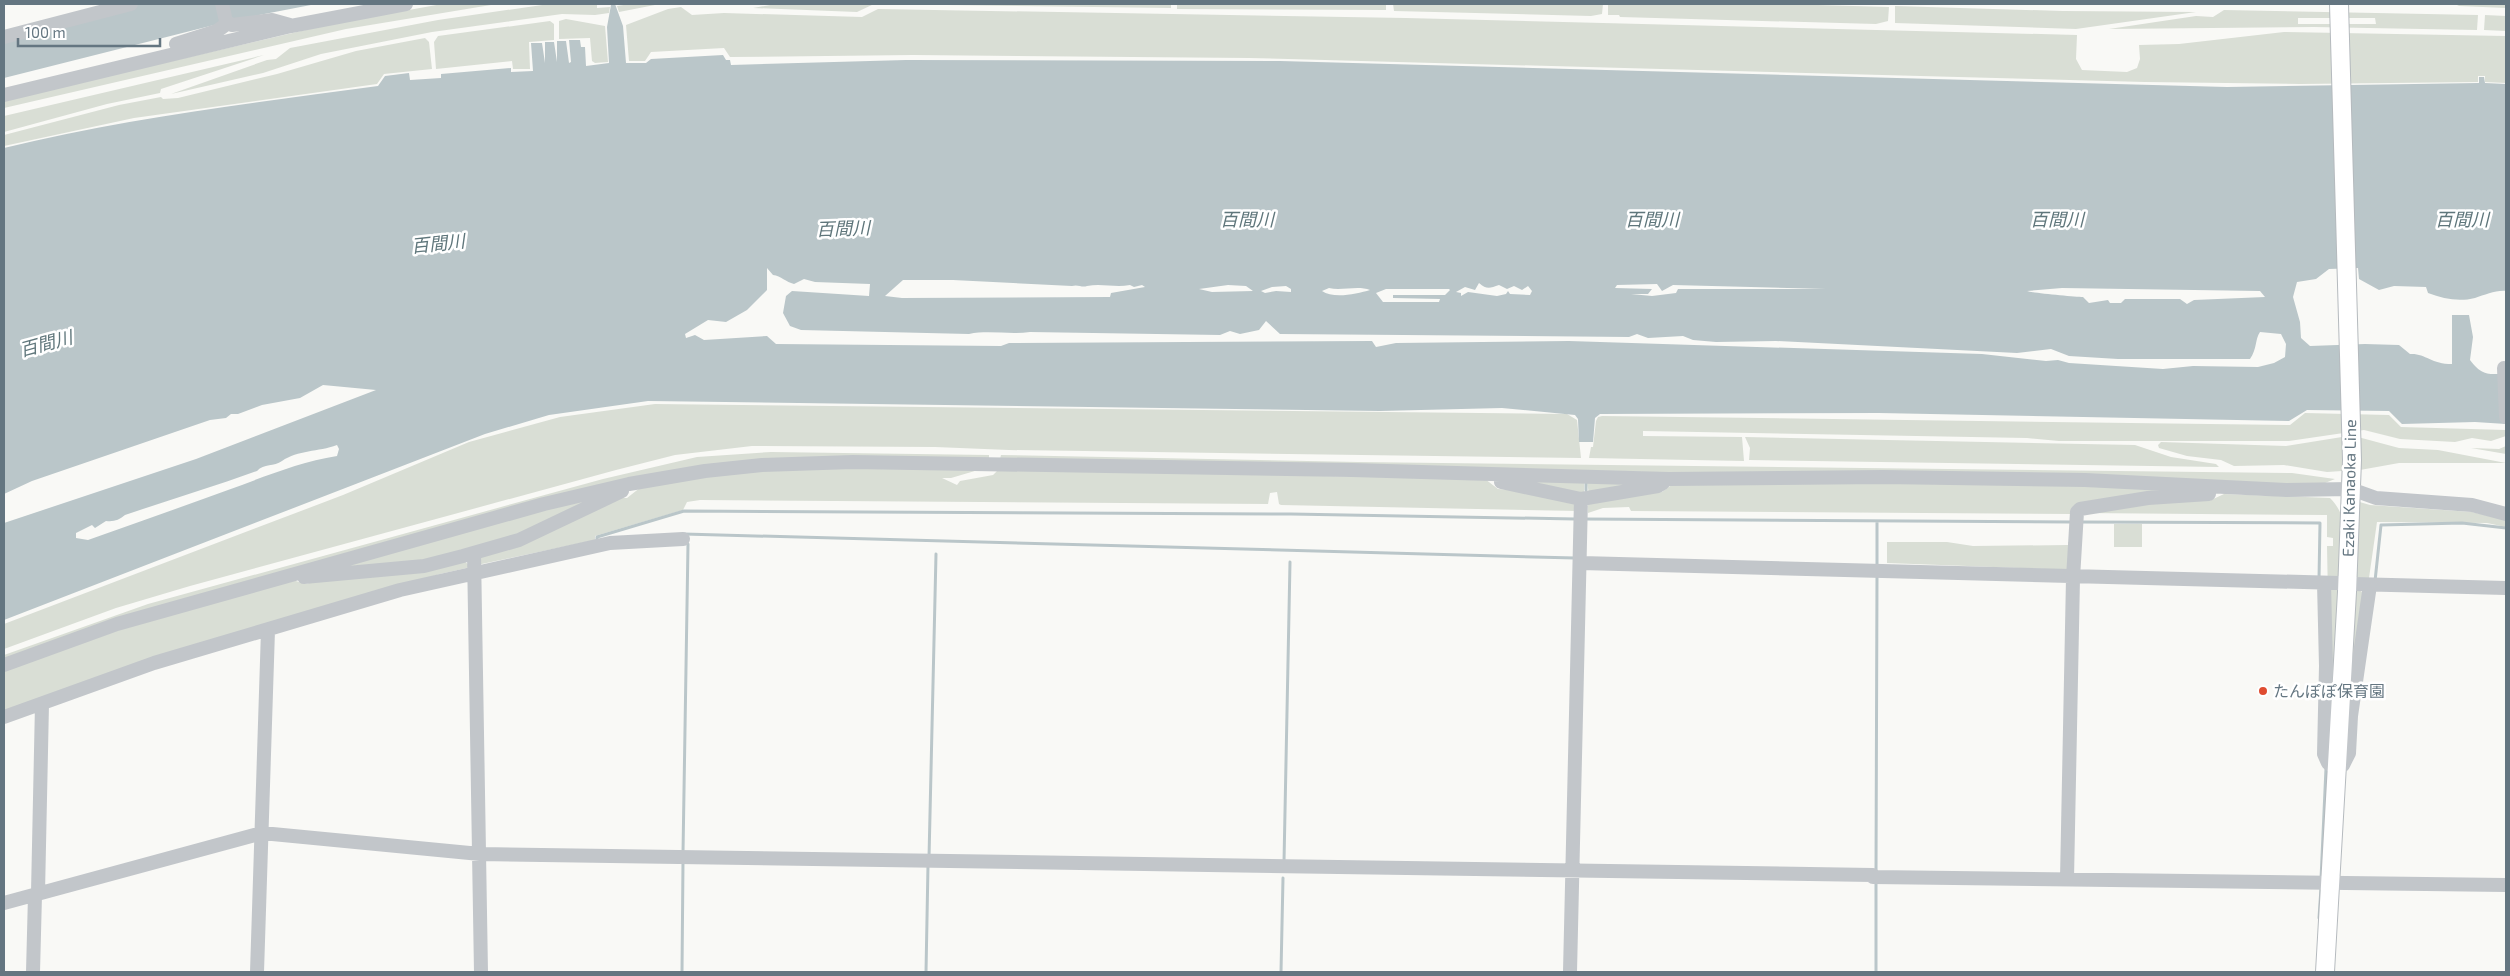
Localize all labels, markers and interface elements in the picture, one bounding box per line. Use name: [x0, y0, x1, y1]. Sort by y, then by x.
scale bar: [18, 15, 160, 47]
text: 100 m: [25, 23, 66, 41]
water label: 百間川: [1220, 208, 1276, 230]
water label: 百間川: [1625, 208, 1681, 230]
water label: 百間川: [2030, 208, 2086, 230]
water label: 百間川: [2435, 208, 2491, 230]
water label: 百間川: [816, 216, 872, 240]
water label: 百間川: [410, 229, 468, 257]
water label: 百間川: [17, 325, 77, 361]
street label: Ezaki Kanaoka Line: [2338, 419, 2359, 557]
place label: たんぽぽ保育園: [2273, 681, 2385, 700]
marker: たんぽぽ保育園: [2257, 685, 2269, 697]

